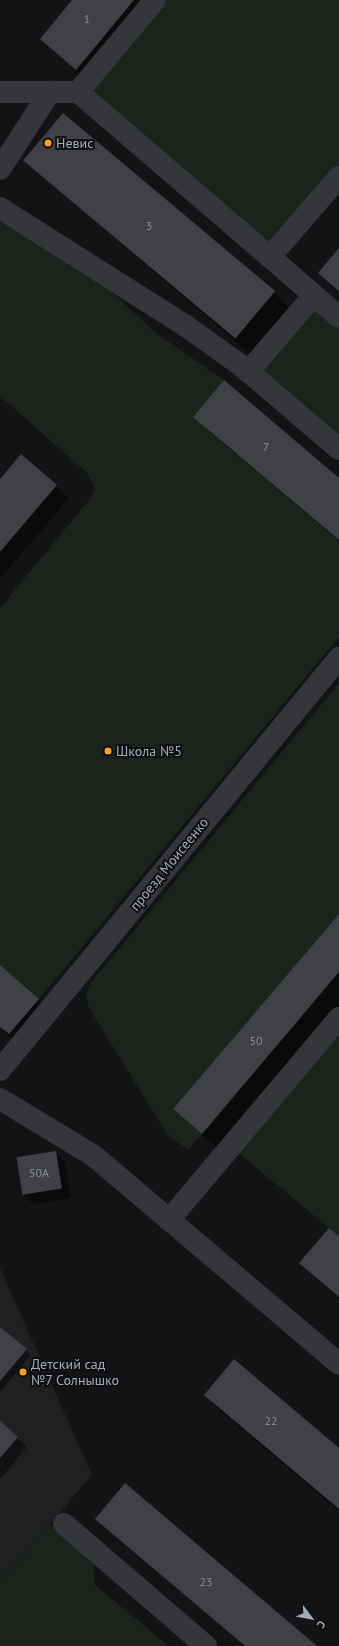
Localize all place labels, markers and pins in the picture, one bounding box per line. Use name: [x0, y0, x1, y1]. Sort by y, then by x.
place label: Невис: [56, 135, 93, 151]
marker: Невис: [43, 138, 53, 148]
place label: Школа №5: [116, 743, 182, 759]
marker: Школа №5: [103, 746, 113, 756]
place label: Детский сад №7 Солнышко: [31, 1356, 120, 1388]
marker: Детский сад №7 Солнышко: [18, 1367, 28, 1377]

